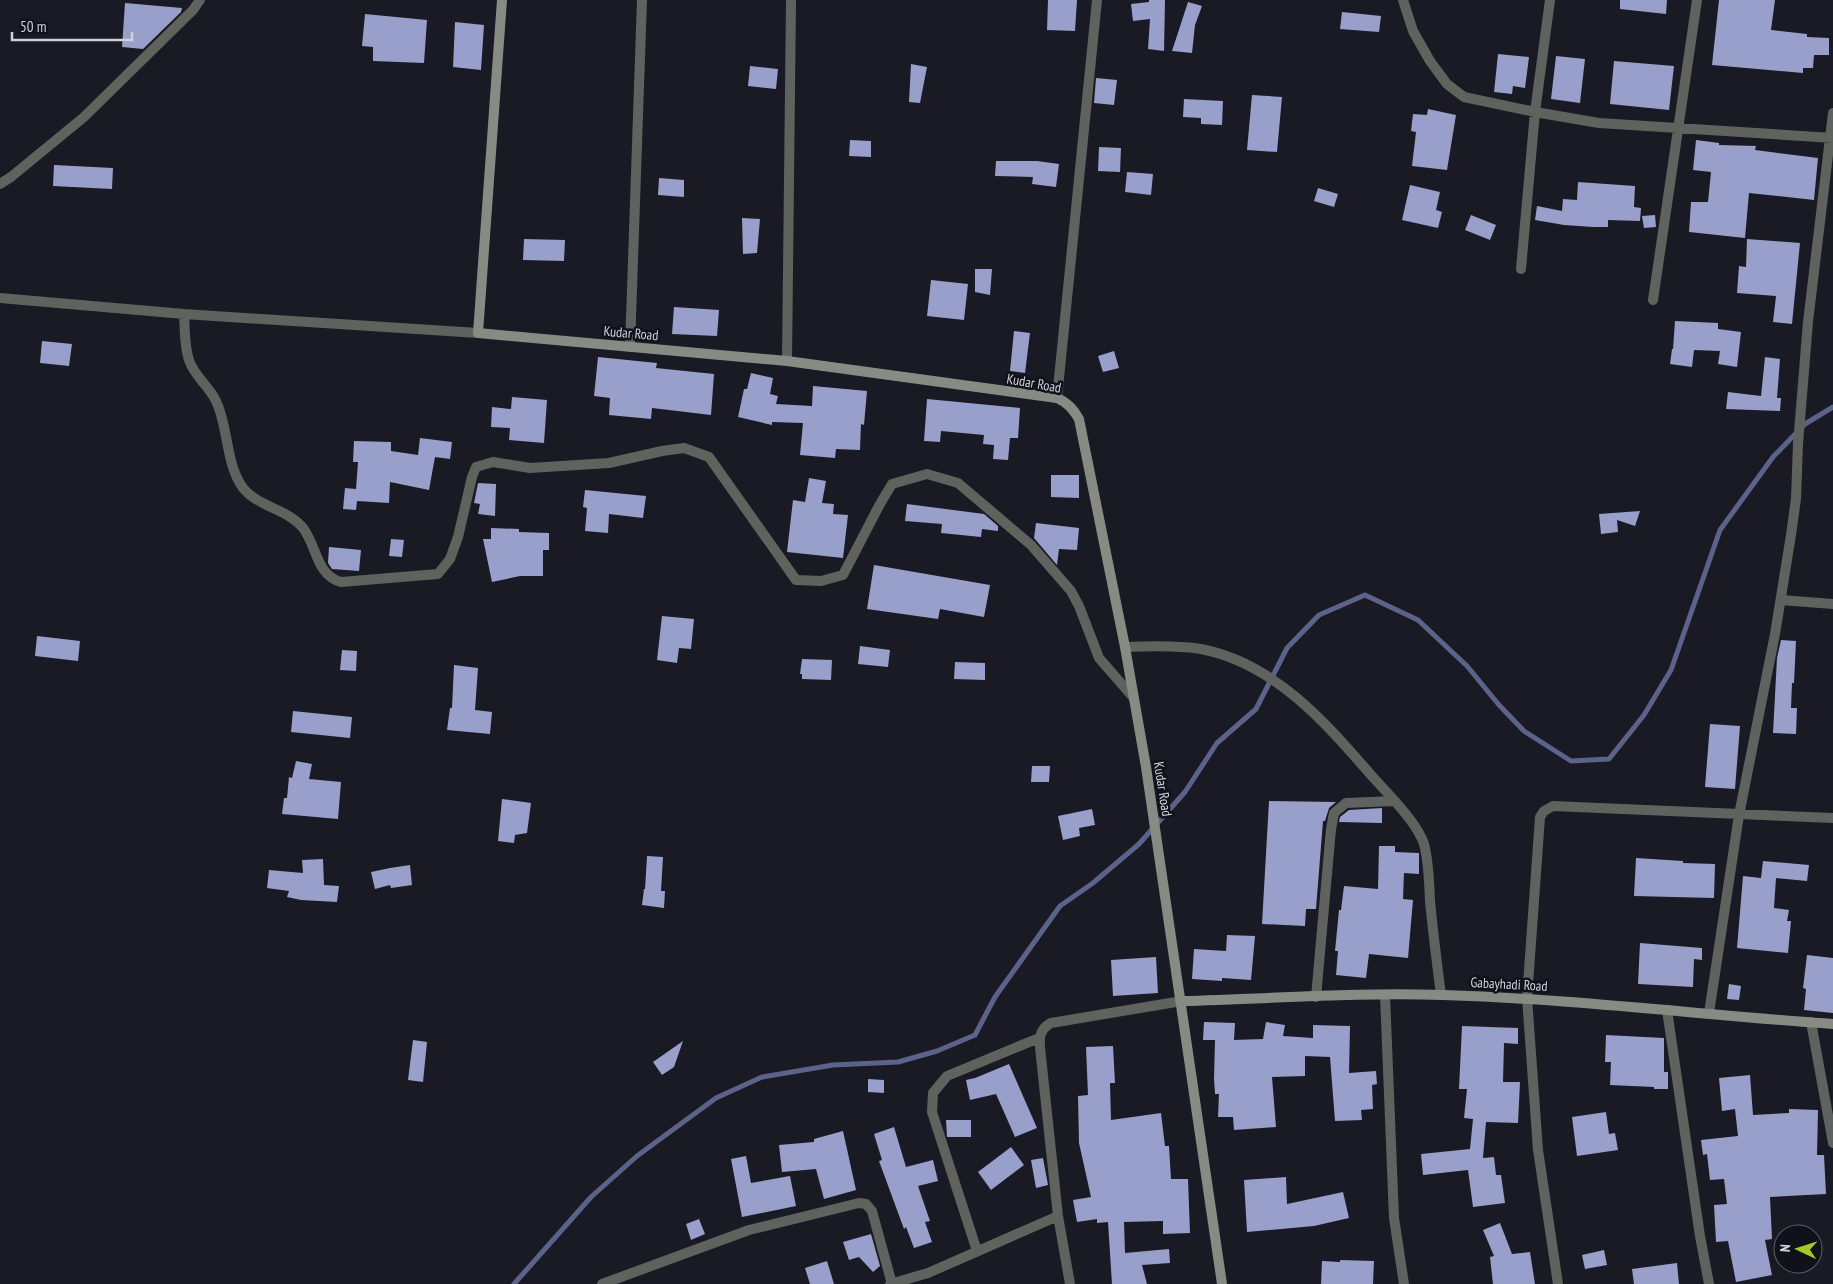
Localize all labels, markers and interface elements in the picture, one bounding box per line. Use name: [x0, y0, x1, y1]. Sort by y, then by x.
scale bar: [12, 10, 132, 42]
text: 50 m: [20, 17, 46, 36]
street label: Kudar Road: [603, 322, 659, 344]
street label: Kudar Road: [1005, 369, 1063, 397]
street label: Kudar Road: [1150, 760, 1176, 818]
street label: Gabayhadi Road: [1470, 973, 1548, 995]
north arrow: [1773, 1224, 1823, 1274]
text: N: [1776, 1244, 1794, 1252]

